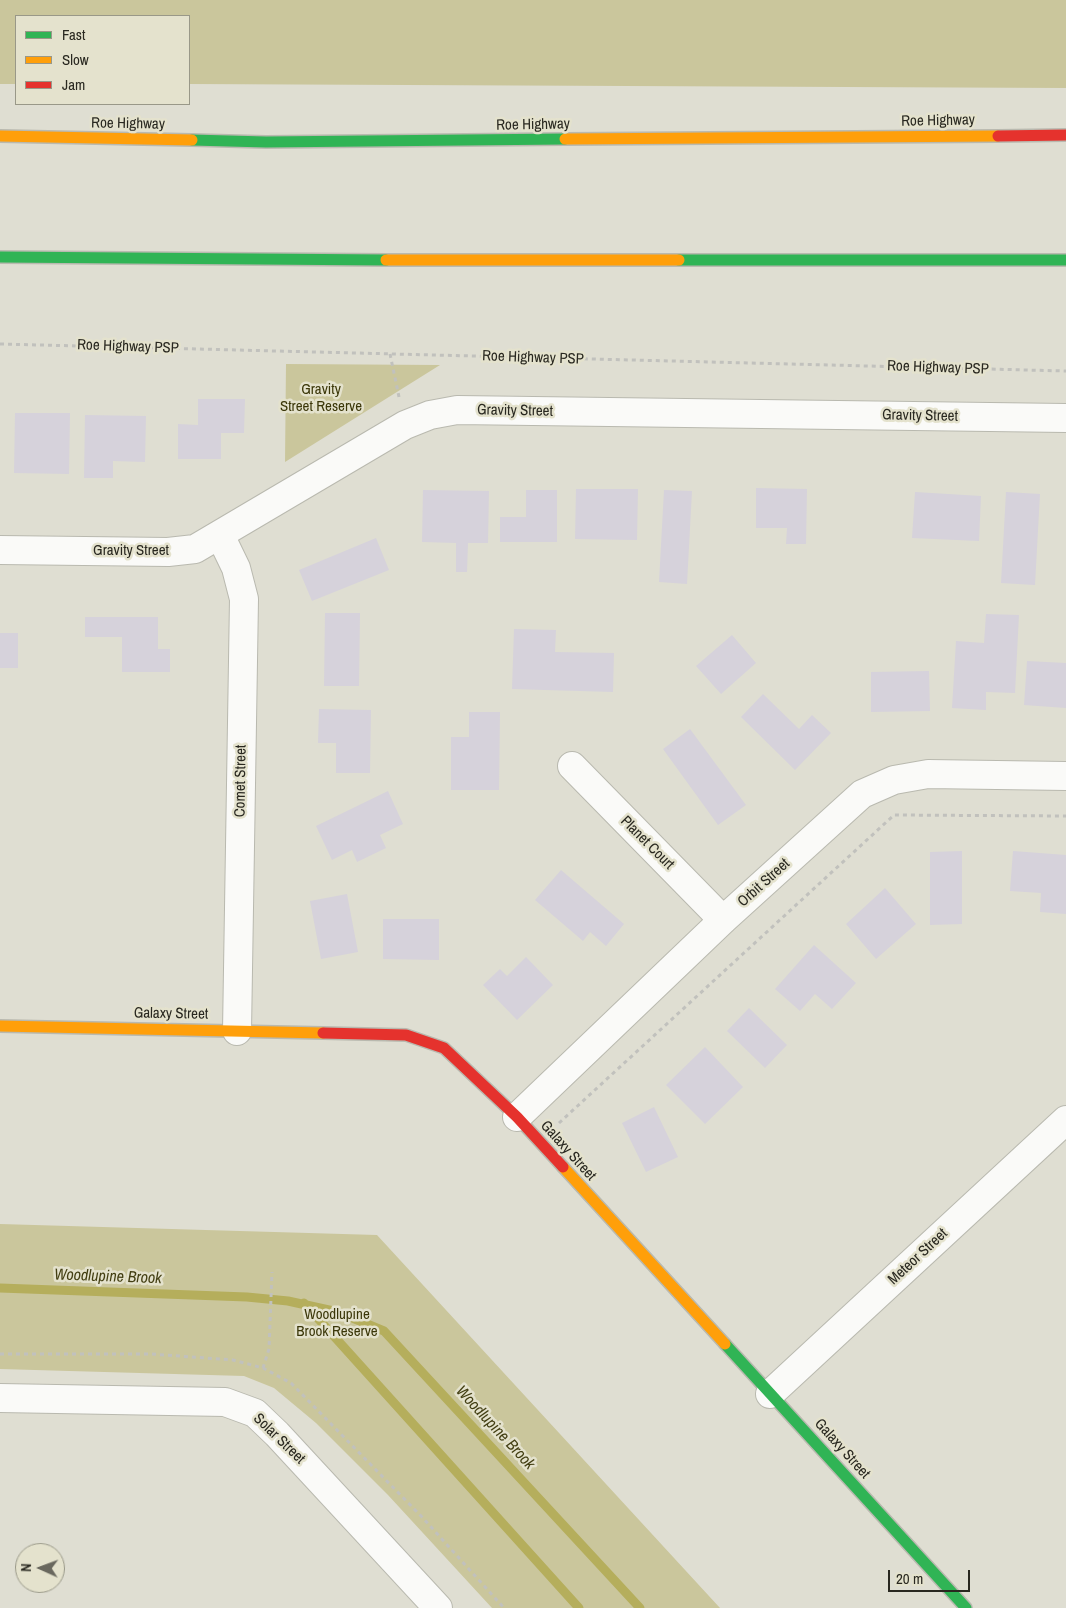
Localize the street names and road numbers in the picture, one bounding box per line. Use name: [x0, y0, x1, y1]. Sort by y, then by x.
street label: Roe Highway: [901, 111, 975, 131]
street label: Roe Highway: [91, 114, 165, 134]
street label: Roe Highway: [496, 115, 570, 135]
street label: Roe Highway PSP: [77, 336, 179, 358]
street label: Roe Highway PSP: [482, 347, 584, 369]
street label: Roe Highway PSP: [887, 357, 989, 379]
street label: Gravity Street: [477, 401, 553, 421]
street label: Gravity Street: [882, 406, 958, 426]
street label: Gravity Street: [93, 542, 169, 560]
street label: Comet Street: [231, 745, 251, 817]
street label: Planet Court: [616, 812, 678, 874]
street label: Orbit Street: [734, 855, 794, 911]
street label: Galaxy Street: [134, 1004, 208, 1024]
street label: Galaxy Street: [536, 1117, 600, 1185]
street label: Meteor Street: [885, 1225, 951, 1289]
street label: Solar Street: [249, 1410, 309, 1468]
street label: Galaxy Street: [810, 1415, 874, 1483]

